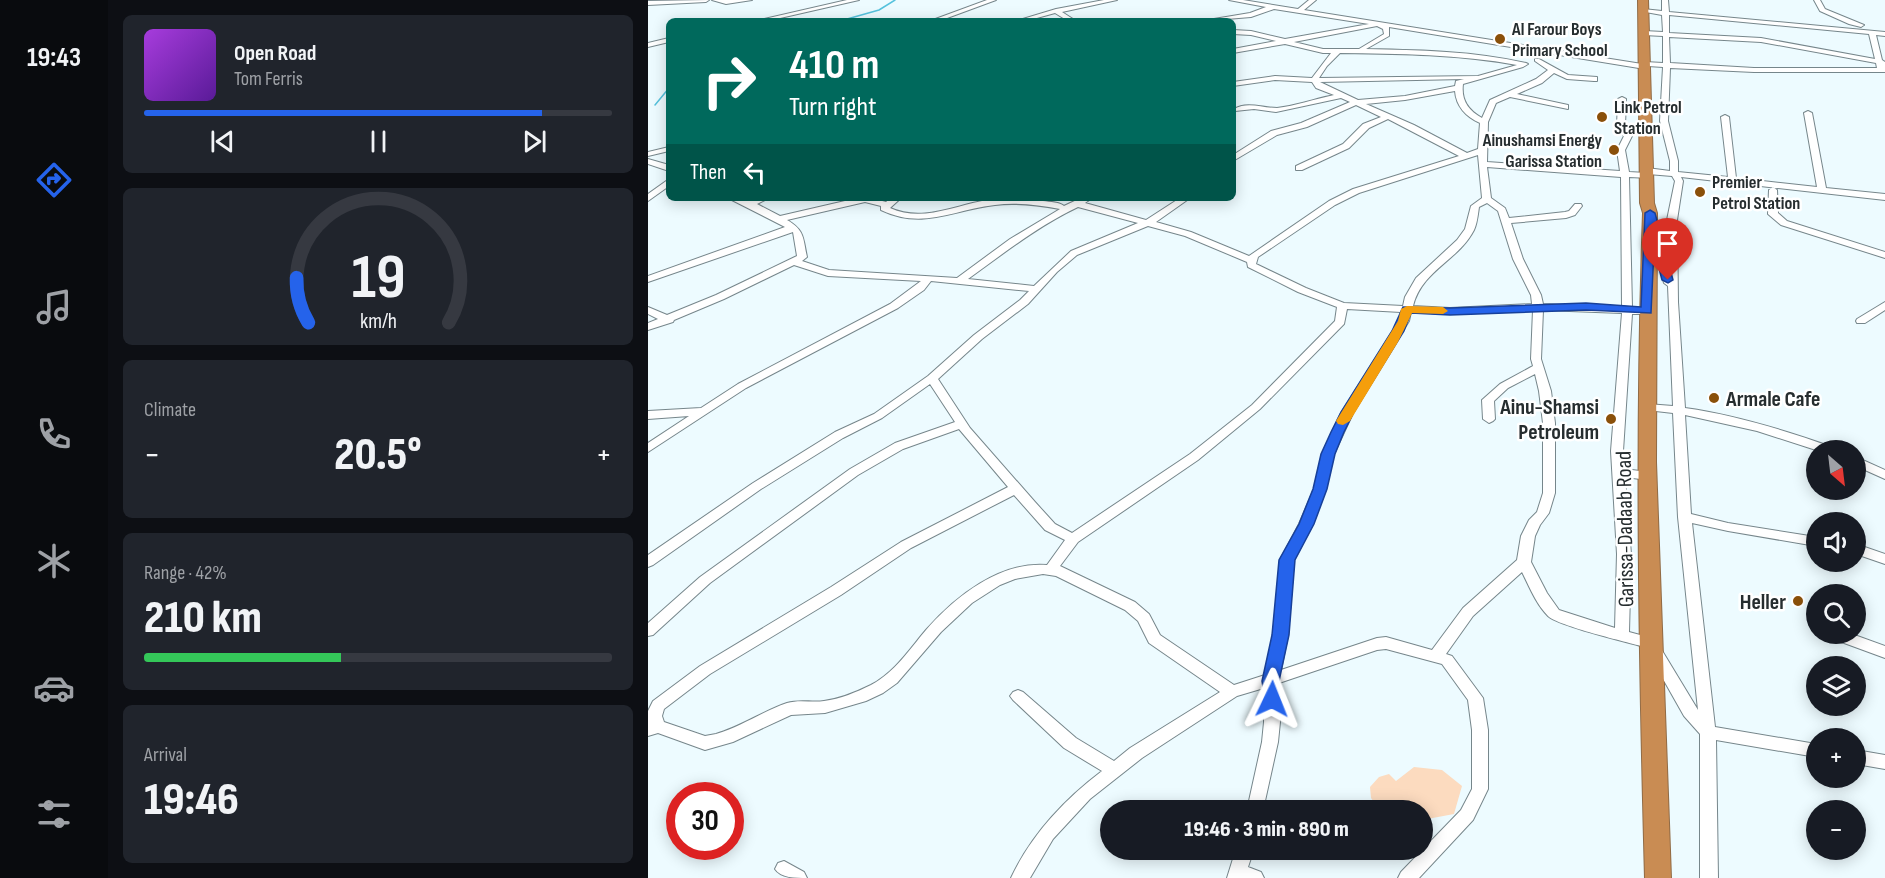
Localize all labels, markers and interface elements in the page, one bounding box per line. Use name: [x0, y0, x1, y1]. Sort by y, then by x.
place label: Al Farour Boys Primary School: [1511, 19, 1608, 61]
marker: Al Farour Boys Primary School: [1493, 32, 1507, 46]
text: Open Road: [234, 40, 316, 67]
text: 410 m: [789, 40, 879, 91]
text: 19:43: [27, 42, 81, 74]
icon: right: [690, 42, 768, 120]
text: Tom Ferris: [234, 67, 303, 91]
text: Turn right: [789, 91, 876, 123]
place label: Link Petrol Station: [1614, 97, 1682, 139]
marker: Link Petrol Station: [1595, 110, 1609, 124]
icon: previous: [206, 125, 239, 158]
icon: pause: [362, 125, 395, 158]
icon: next: [518, 125, 551, 158]
place label: Ainushamsi Energy Garissa Station: [1482, 130, 1603, 172]
marker: Ainushamsi Energy Garissa Station: [1607, 143, 1621, 157]
icon: left: [738, 156, 771, 189]
icon: directions: [33, 159, 75, 201]
text: Then: [690, 159, 726, 186]
place label: Premier Petrol Station: [1712, 172, 1800, 214]
marker: Premier Petrol Station: [1693, 185, 1707, 199]
pin: [1642, 218, 1693, 280]
icon: arrive: [1651, 227, 1684, 260]
text: 19: [351, 242, 405, 317]
icon: music: [33, 286, 75, 328]
text: km/h: [359, 310, 397, 335]
place label: Armale Cafe: [1725, 386, 1820, 413]
marker: Armale Cafe: [1707, 391, 1721, 405]
place label: Ainu-Shamsi Petroleum: [1499, 394, 1599, 446]
text: Climate: [144, 398, 196, 422]
marker: Ainu-Shamsi Petroleum: [1604, 412, 1618, 426]
icon: phone: [33, 413, 75, 455]
text: 20.5°: [334, 428, 422, 483]
text: −: [144, 435, 160, 475]
text: +: [596, 435, 612, 475]
north arrow: [1806, 440, 1866, 500]
map controls: [1806, 440, 1866, 860]
street label: Garissa-Dadaab Road: [1611, 451, 1640, 607]
button: sound: [1806, 512, 1866, 572]
icon: climate: [33, 540, 75, 582]
text: Range · 42%: [144, 561, 227, 585]
button: search: [1806, 584, 1866, 644]
place label: Heller: [1740, 589, 1786, 616]
text: 210 km: [144, 591, 262, 646]
marker: Heller: [1791, 594, 1805, 608]
button: layers: [1806, 656, 1866, 716]
icon: car: [33, 667, 75, 709]
position arrow: [1240, 667, 1304, 731]
button: +: [1806, 728, 1866, 788]
text: Arrival: [144, 743, 187, 767]
text: 19:46: [144, 773, 239, 828]
speed limit sign: 30: [666, 782, 744, 860]
icon: filters: [33, 793, 75, 835]
button: −: [1806, 800, 1866, 860]
text: 19:46 · 3 min · 890 m: [1184, 816, 1349, 843]

